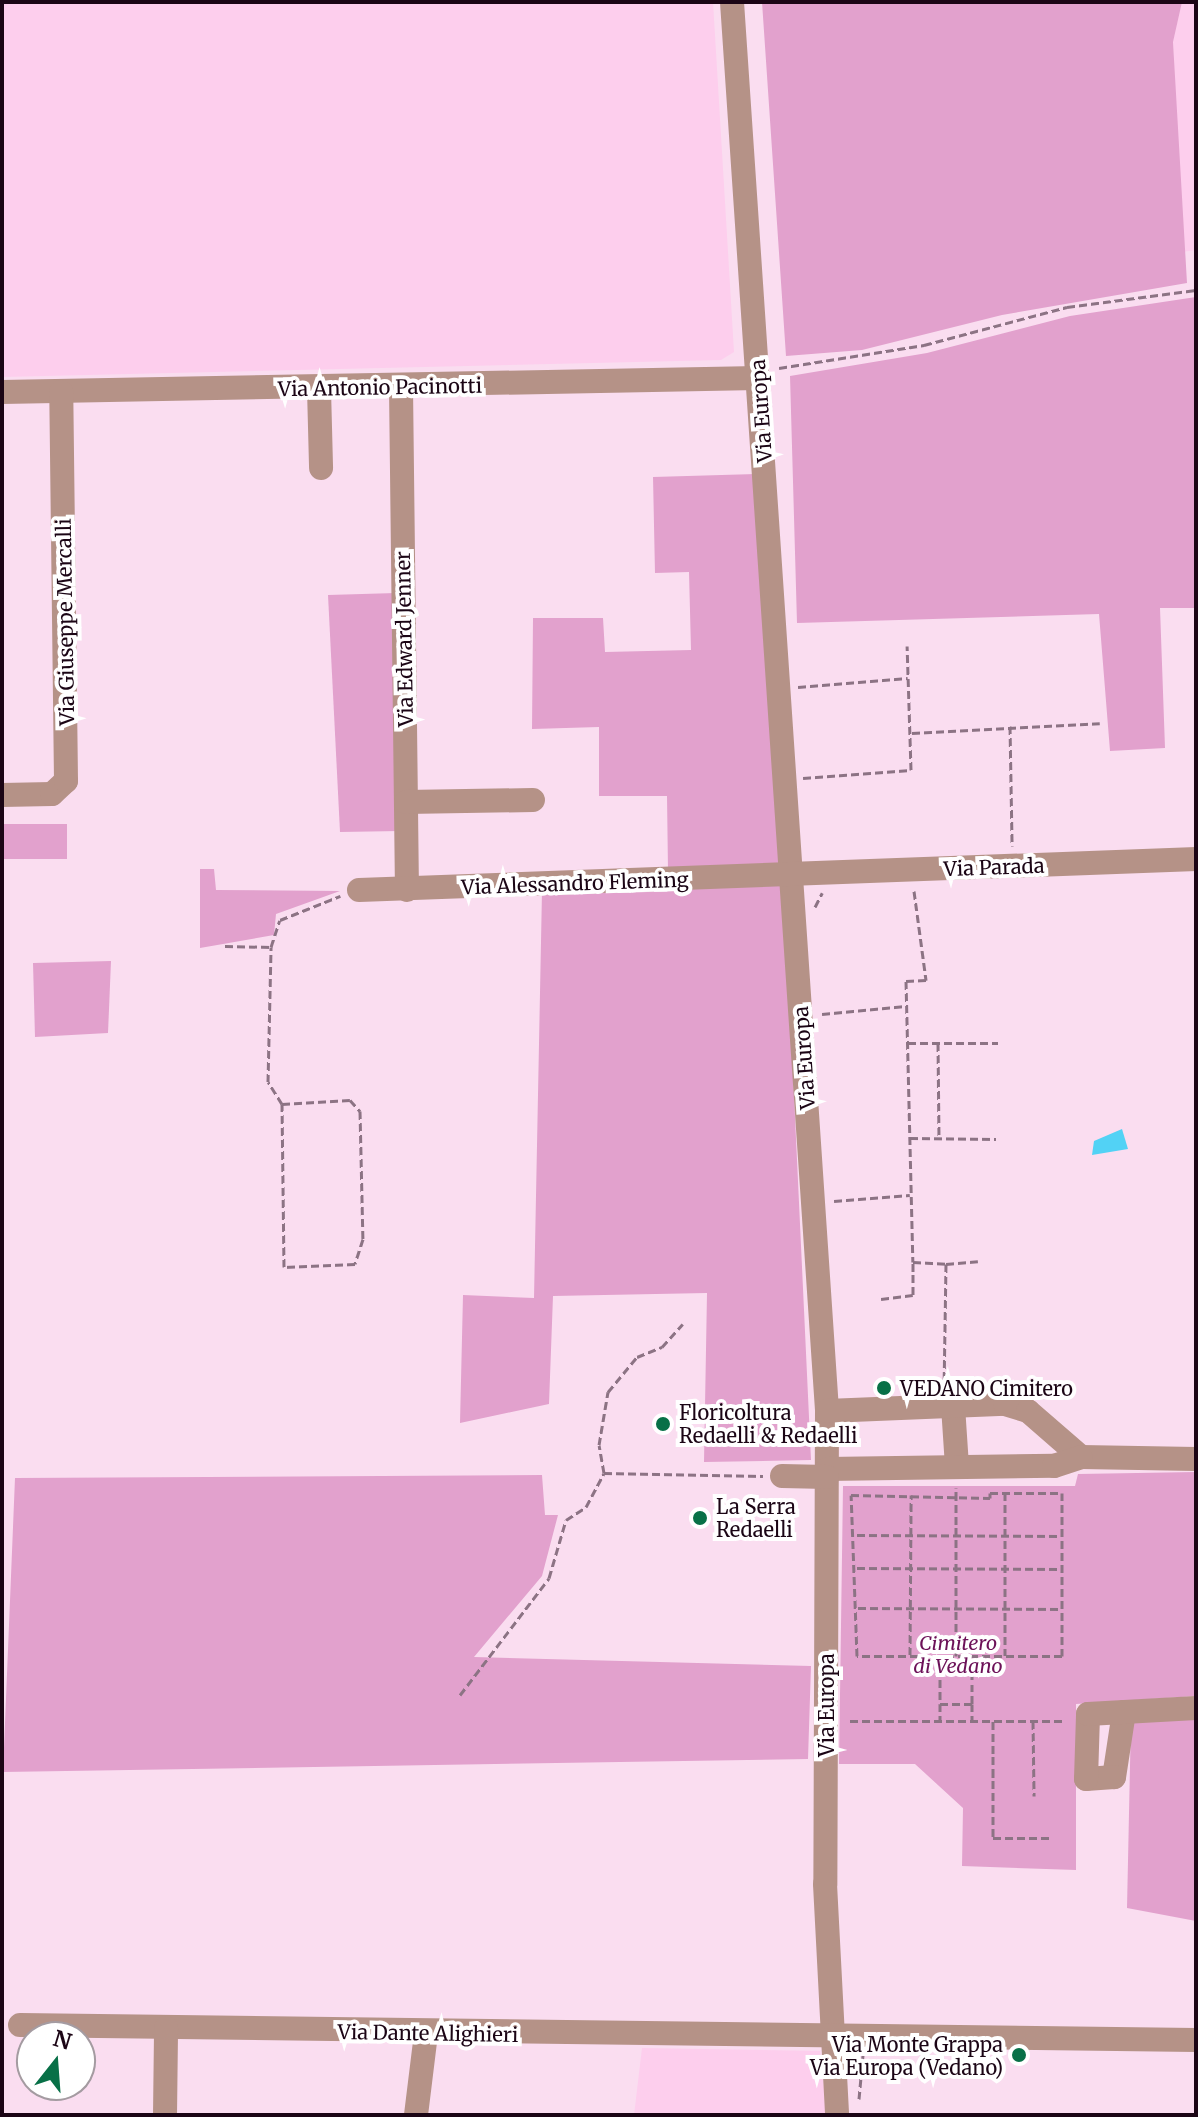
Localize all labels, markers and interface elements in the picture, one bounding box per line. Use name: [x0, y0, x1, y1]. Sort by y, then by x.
street label: Via Europa: [745, 359, 777, 463]
street label: Via Antonio Pacinotti: [278, 373, 482, 401]
street label: Via Giuseppe Mercalli: [51, 518, 79, 726]
street label: Via Edward Jenner: [390, 551, 418, 727]
street label: Via Parada: [943, 853, 1045, 881]
street label: Via Alessandro Fleming: [461, 867, 689, 899]
street label: Via Europa: [788, 1006, 820, 1110]
place label: VEDANO Cimitero: [900, 1376, 1073, 1400]
marker: VEDANO Cimitero: [875, 1379, 893, 1397]
place label: Floricoltura Redaelli & Redaelli: [679, 1400, 857, 1447]
marker: Floricoltura Redaelli & Redaelli: [654, 1415, 672, 1433]
place label: La Serra Redaelli: [716, 1494, 796, 1541]
marker: La Serra Redaelli: [691, 1509, 709, 1527]
park label: Cimitero di Vedano: [913, 1631, 1003, 1678]
street label: Via Europa: [814, 1653, 838, 1757]
street label: Via Dante Alighieri: [337, 2019, 519, 2047]
north arrow: [16, 2021, 96, 2101]
text: N: [50, 2024, 75, 2056]
place label: Via Monte Grappa Via Europa (Vedano): [810, 2032, 1003, 2079]
marker: Via Monte Grappa Via Europa (Vedano): [1010, 2046, 1028, 2064]

